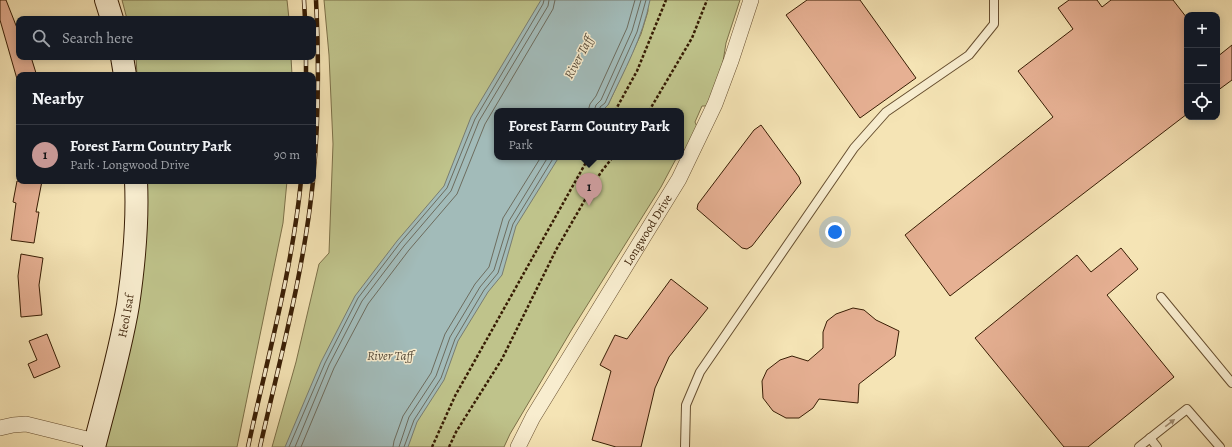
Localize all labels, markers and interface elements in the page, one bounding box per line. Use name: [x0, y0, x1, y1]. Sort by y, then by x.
map controls: [1184, 12, 1220, 120]
button: +: [1184, 12, 1220, 48]
search box: [16, 16, 316, 60]
icon: search: [30, 27, 52, 49]
text: Search here: [62, 28, 133, 48]
water label: River Taff: [560, 30, 598, 82]
button: −: [1184, 48, 1220, 84]
button: locate: [1184, 84, 1220, 120]
text: Nearby: [32, 87, 83, 110]
popup: [494, 108, 684, 160]
text: Forest Farm Country Park: [508, 116, 670, 136]
text: Forest Farm Country Park: [70, 136, 231, 156]
text: Park: [508, 136, 533, 153]
text: 1: [43, 146, 47, 163]
text: 90 m: [274, 146, 300, 163]
text: Park · Longwood Drive: [70, 156, 189, 173]
pin: 1: [576, 173, 602, 206]
street label: Longwood Drive: [620, 191, 676, 269]
your location: [825, 222, 845, 242]
street label: Heol Isaf: [114, 291, 138, 339]
water label: River Taff: [367, 347, 416, 364]
one-way arrow: [1164, 419, 1175, 427]

